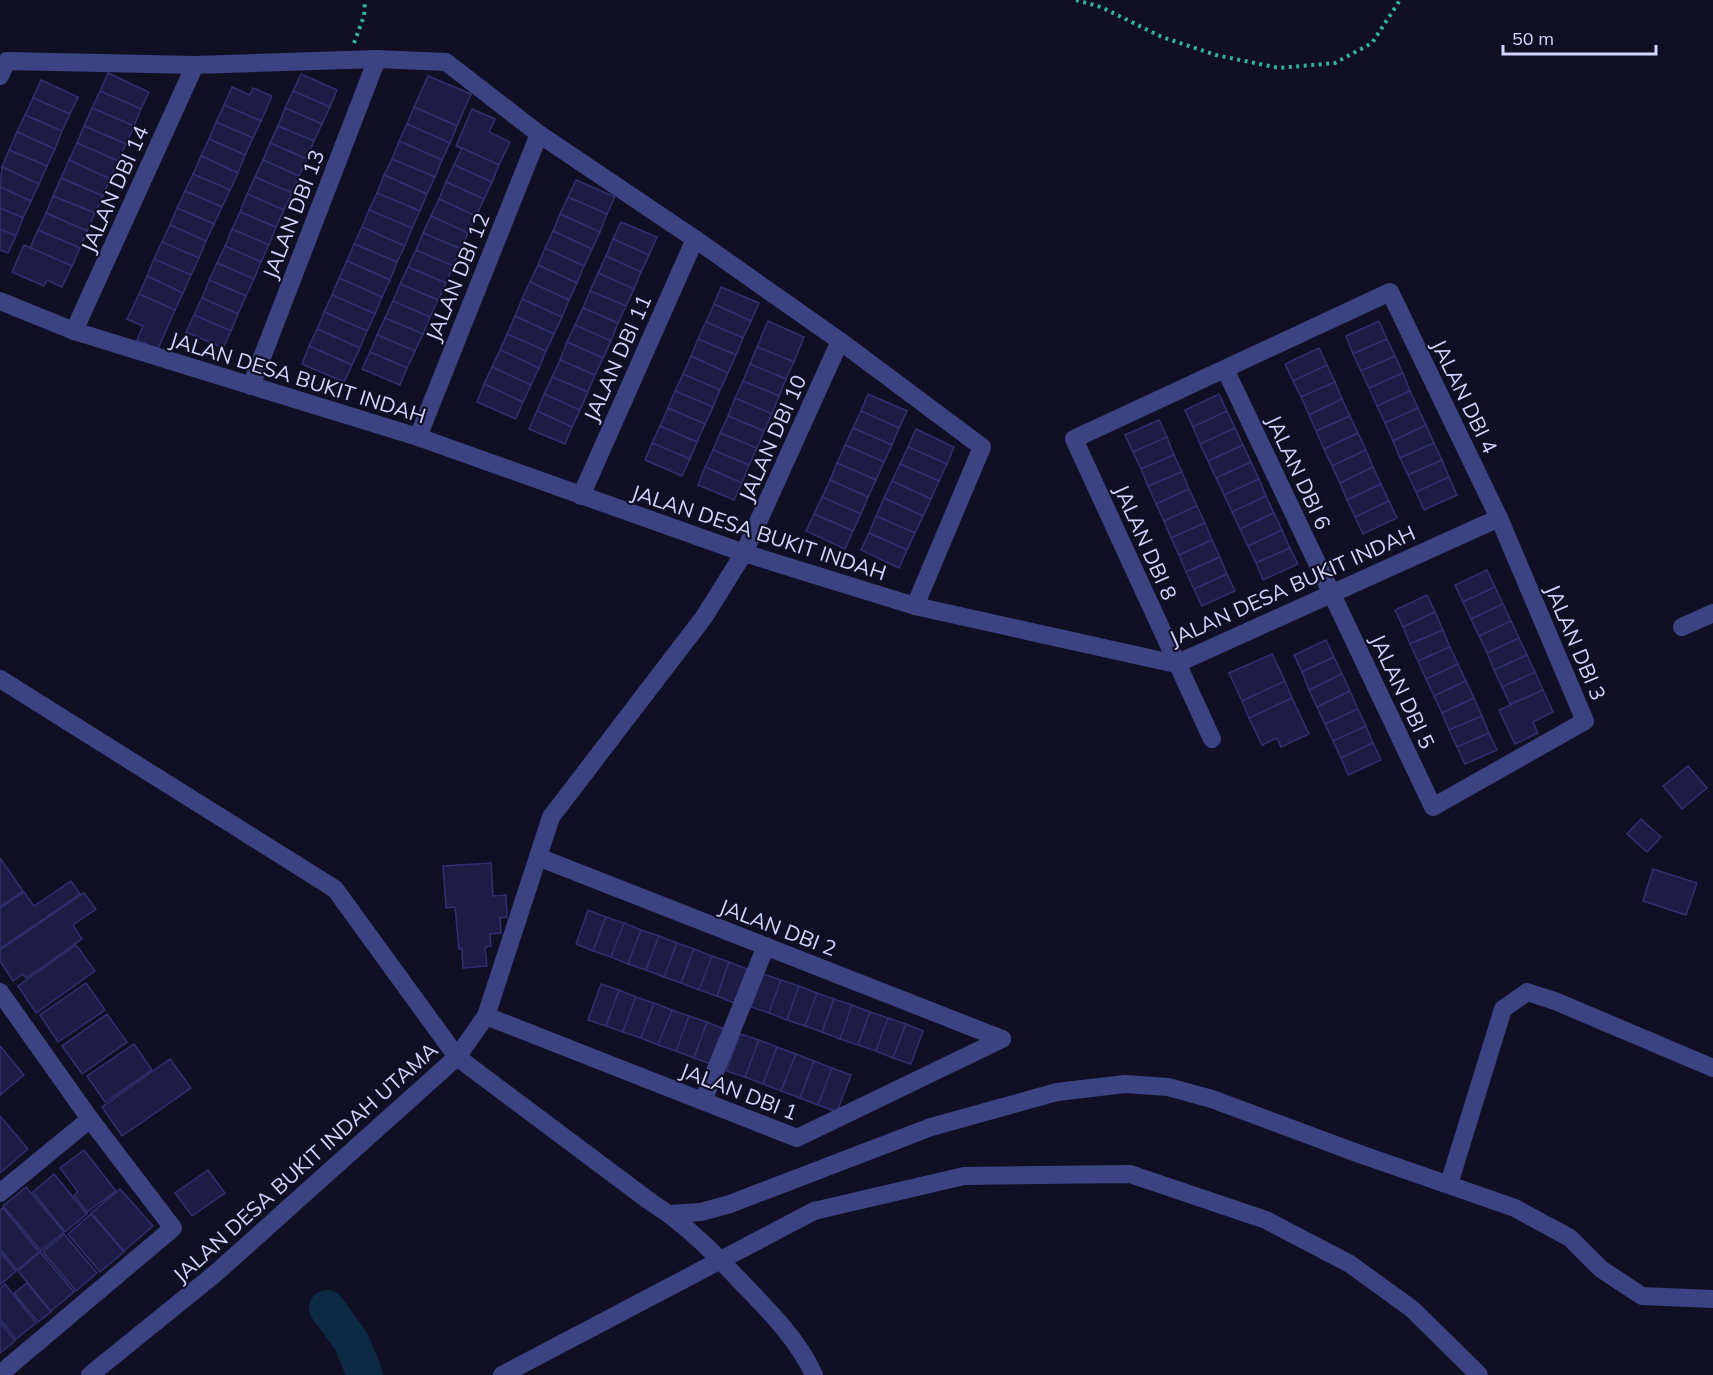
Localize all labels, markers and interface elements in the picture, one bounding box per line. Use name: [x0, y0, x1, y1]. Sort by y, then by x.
scale bar: [1503, 18, 1656, 56]
text: 50 m: [1512, 27, 1554, 50]
street label: JALAN DBI 14: [74, 121, 154, 256]
street label: JALAN DBI 13: [256, 146, 330, 282]
street label: JALAN DBI 12: [419, 209, 495, 345]
street label: JALAN DBI 11: [577, 291, 657, 425]
street label: JALAN DESA BUKIT INDAH: [167, 326, 429, 428]
street label: JALAN DBI 4: [1426, 335, 1504, 458]
street label: JALAN DBI 10: [732, 371, 812, 505]
street label: JALAN DBI 6: [1261, 411, 1337, 533]
street label: JALAN DESA BUKIT INDAH: [628, 478, 890, 586]
street label: JALAN DBI 8: [1109, 480, 1183, 604]
street label: JALAN DESA BUKIT INDAH: [1165, 519, 1419, 651]
street label: JALAN DBI 3: [1540, 580, 1612, 704]
street label: JALAN DBI 5: [1365, 630, 1441, 752]
street label: JALAN DBI 2: [716, 893, 840, 961]
street label: JALAN DESA BUKIT INDAH UTAMA: [167, 1036, 443, 1288]
street label: JALAN DBI 1: [677, 1057, 801, 1125]

